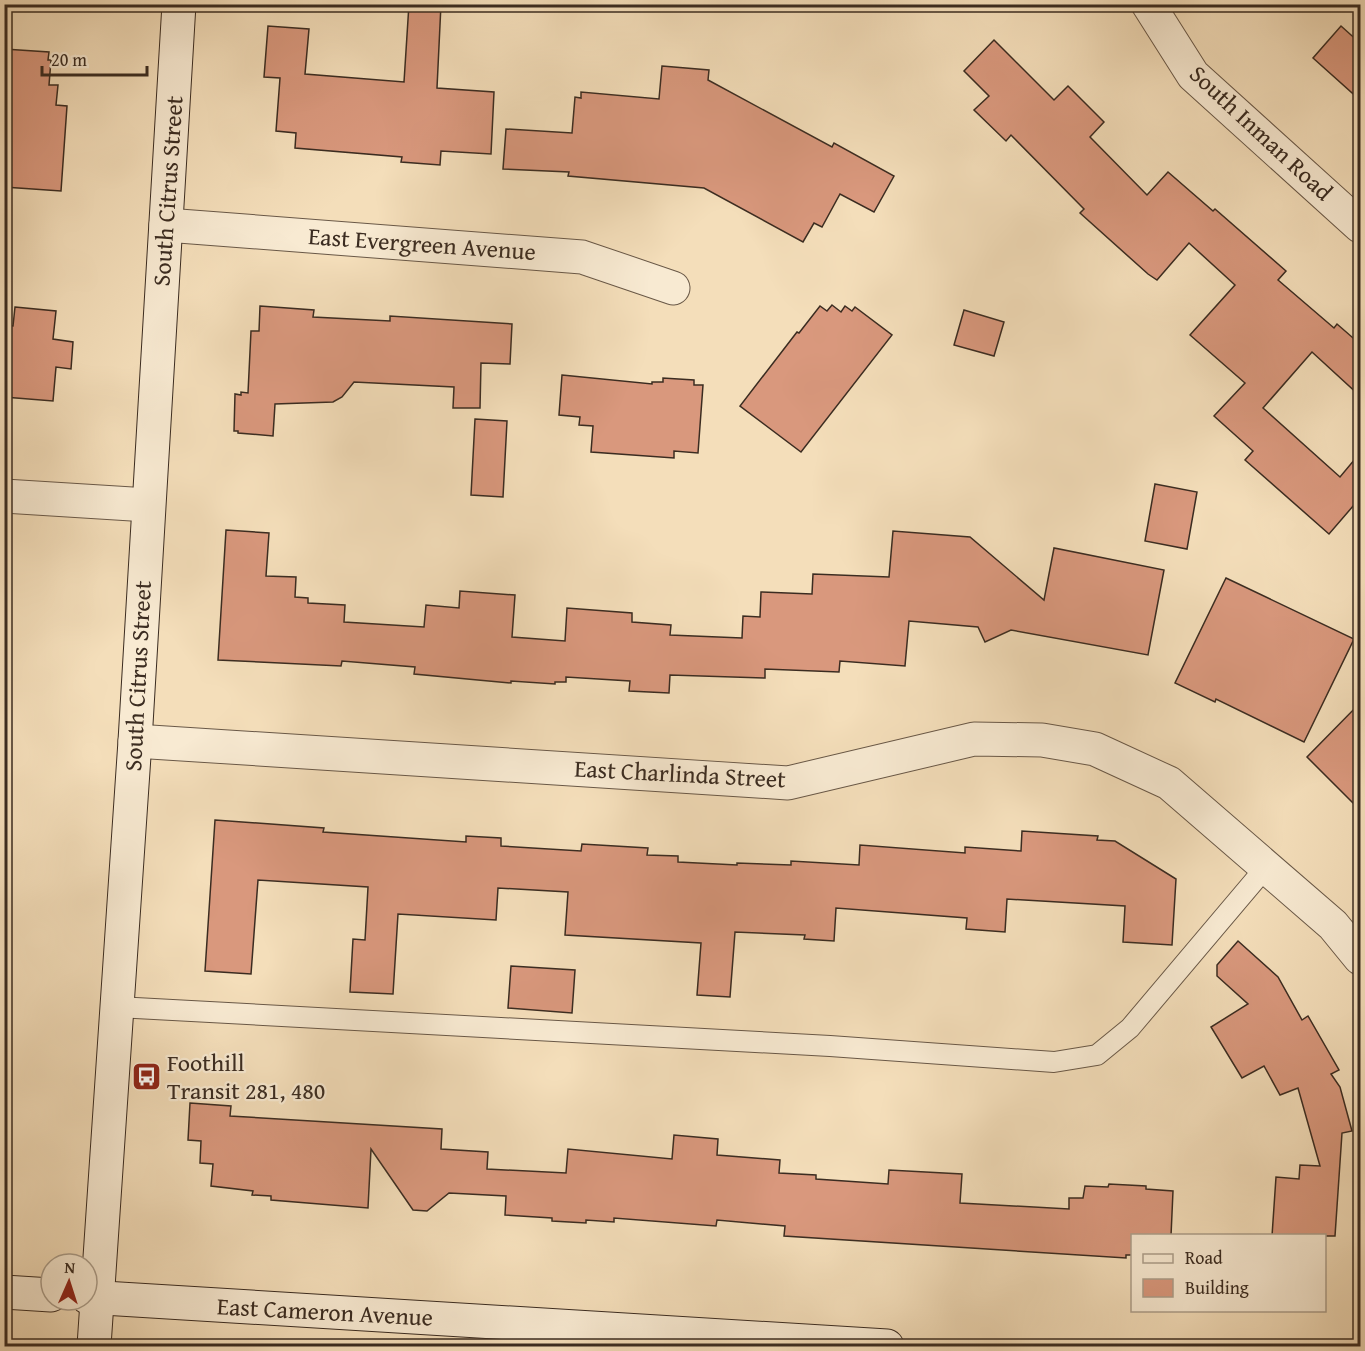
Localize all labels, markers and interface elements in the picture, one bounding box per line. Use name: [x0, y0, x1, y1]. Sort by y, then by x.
scale bar: [42, 39, 147, 77]
text: 20 m: [51, 46, 87, 73]
street label: South Inman Road: [1182, 57, 1341, 209]
street label: South Citrus Street: [143, 94, 192, 287]
street label: East Evergreen Avenue: [307, 218, 537, 269]
street label: South Citrus Street: [115, 579, 160, 772]
street label: East Charlinda Street: [573, 750, 787, 797]
place label: Foothill Transit 281, 480: [167, 1045, 325, 1108]
bus stop icon: Foothill Transit 281, 480: [130, 1061, 162, 1093]
legend: [1131, 1234, 1326, 1312]
text: Road: [1185, 1244, 1223, 1271]
north arrow: [39, 1252, 99, 1312]
text: N: [64, 1255, 76, 1279]
text: Building: [1185, 1274, 1249, 1301]
street label: East Cameron Avenue: [216, 1288, 434, 1335]

